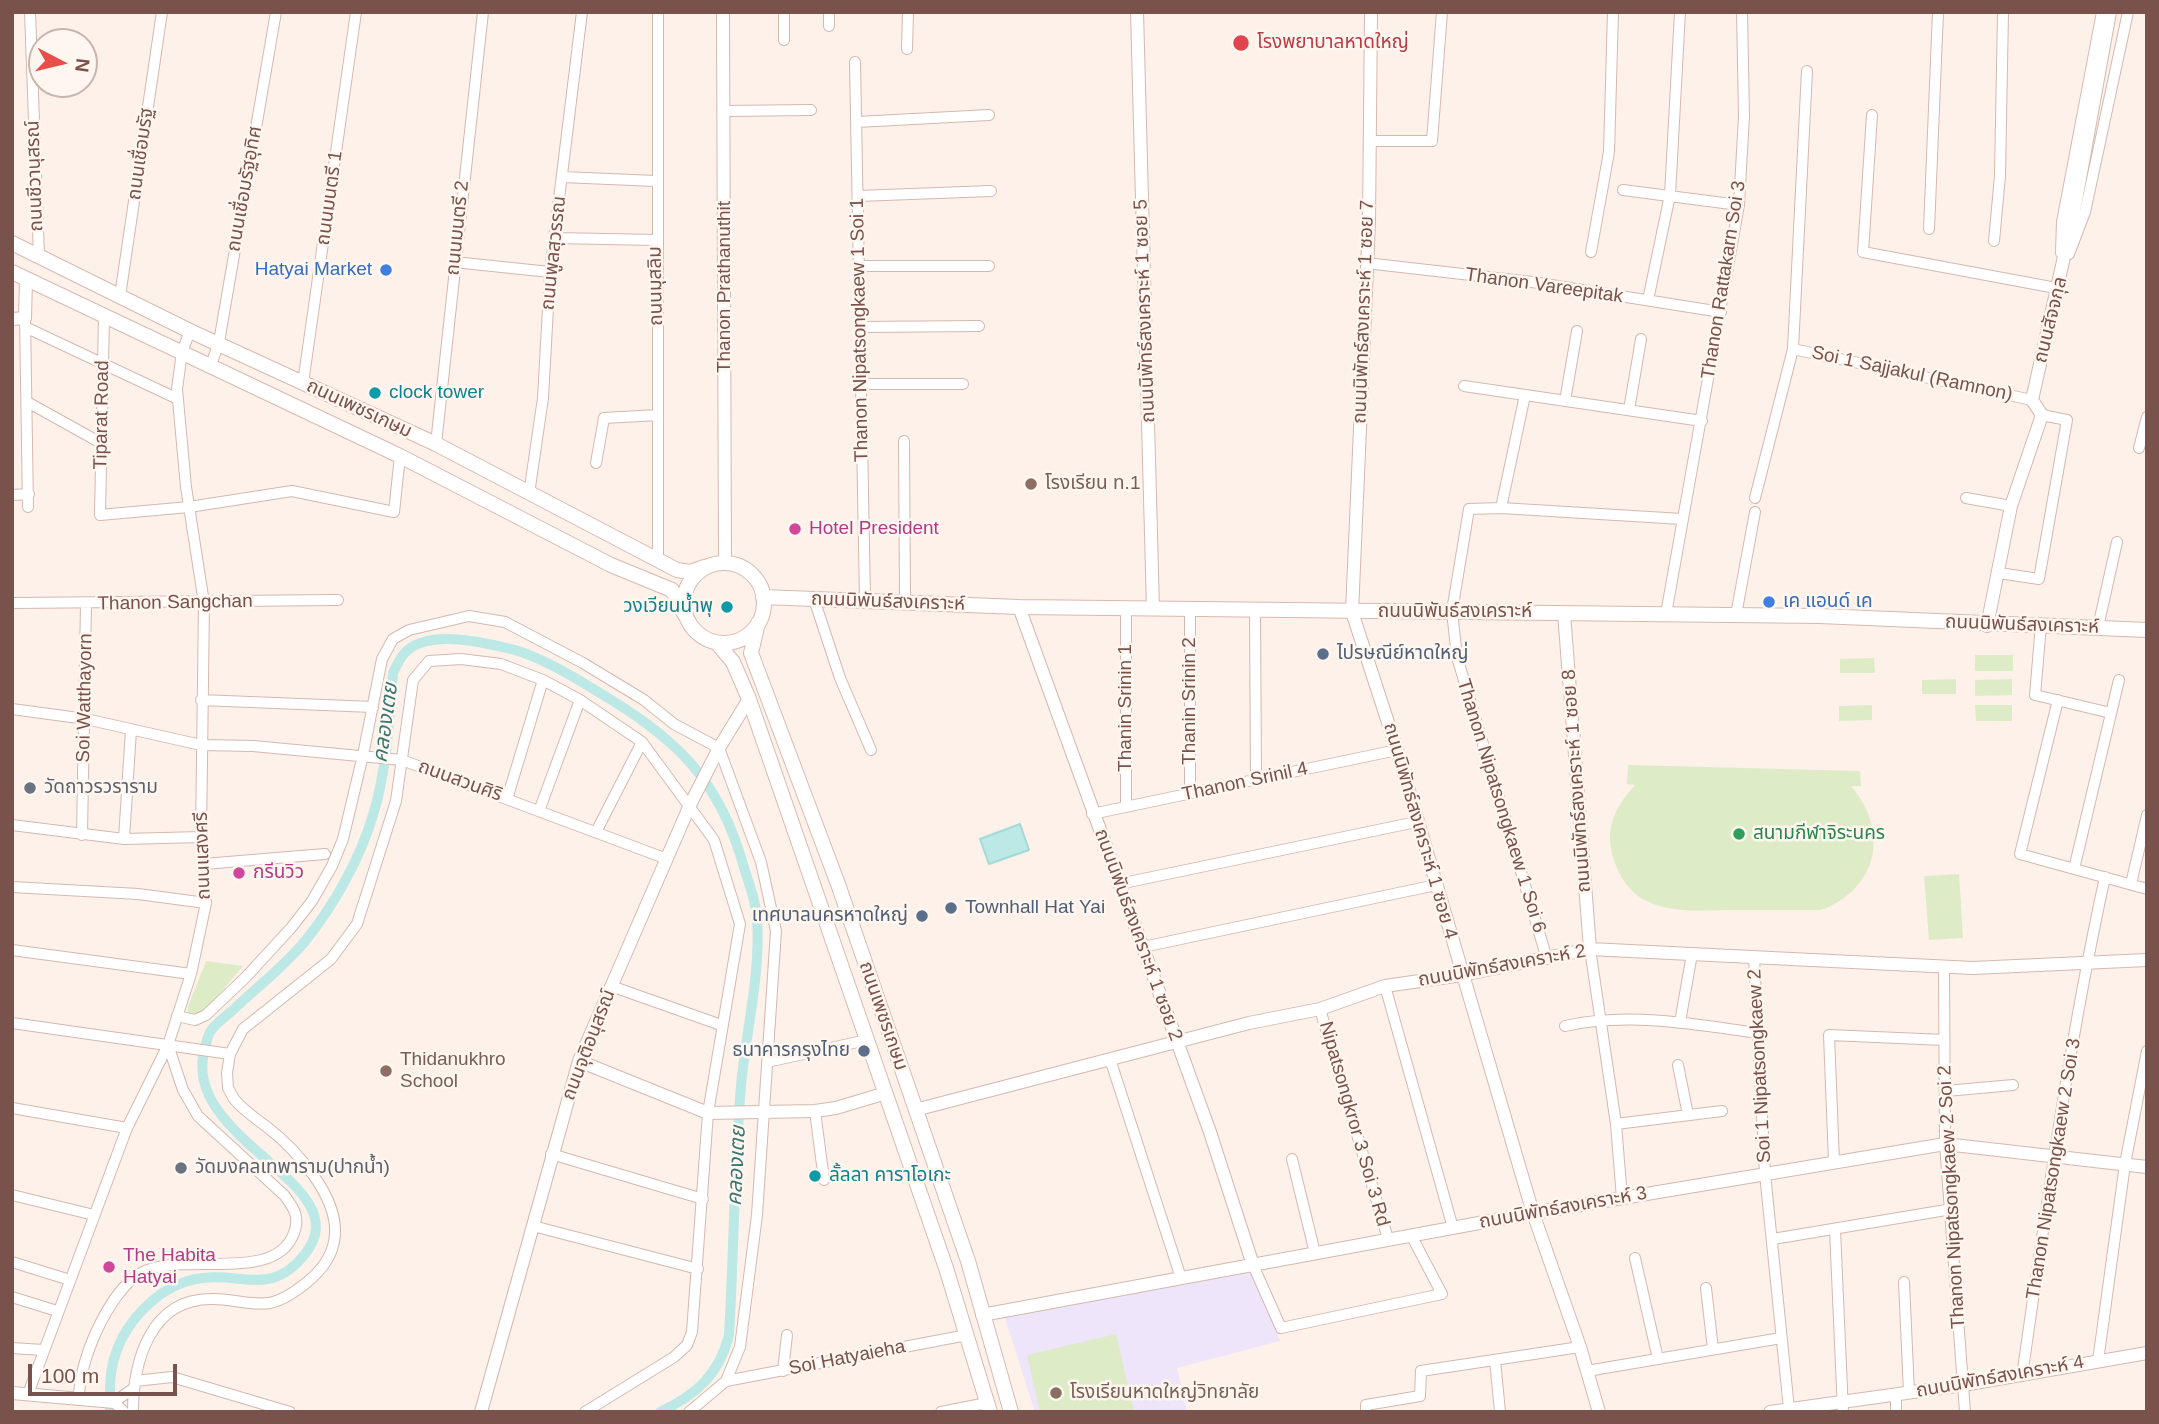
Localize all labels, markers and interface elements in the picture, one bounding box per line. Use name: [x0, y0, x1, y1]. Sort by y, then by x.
north arrow: [28, 28, 98, 98]
place label: โรงพยาบาลหาดใหญ่: [1257, 32, 1409, 54]
marker: โรงพยาบาลหาดใหญ่: [1231, 33, 1251, 53]
text: N: [71, 57, 94, 73]
street label: ถนนเชื่อมรัฐ: [123, 106, 159, 202]
street label: ถนนชีวานุสรณ์: [22, 120, 48, 232]
street label: ถนนเชื่อมรัฐอุทิศ: [223, 124, 267, 254]
street label: ถนนมนตรี 1: [312, 149, 348, 247]
street label: ถนนมนตรี 2: [442, 179, 474, 277]
street label: Thanon Rattakarn Soi 3: [1697, 179, 1751, 381]
street label: ถนนพูลสุวรรณ: [537, 195, 571, 311]
street label: Thanon Nipatsongkaew 1 Soi 1: [846, 198, 874, 462]
street label: ถนนนิพัทธ์สงเคราะห์ 1 ซอย 5: [1130, 199, 1160, 423]
street label: ถนนนิพัทธ์สงเคราะห์ 1 ซอย 7: [1349, 200, 1379, 424]
street label: Thanon Prathanuthit: [714, 201, 736, 373]
street label: ถนนมุสลิม: [644, 246, 668, 326]
place label: Hatyai Market: [255, 259, 372, 281]
marker: Hatyai Market: [378, 262, 394, 278]
street label: Thanon Vareepitak: [1464, 264, 1624, 308]
street label: ถนนสัจจกุล: [2029, 275, 2073, 365]
street label: Soi 1 Sajjakul (Ramnon): [1809, 342, 2015, 406]
street label: Tiparat Road: [90, 360, 114, 470]
street label: ถนนเพชรเกษม: [303, 375, 415, 443]
place label: clock tower: [389, 382, 484, 404]
marker: clock tower: [367, 385, 383, 401]
place label: โรงเรียน ท.1: [1045, 473, 1140, 495]
marker: โรงเรียน ท.1: [1023, 476, 1039, 492]
place label: Hotel President: [809, 518, 939, 540]
marker: Hotel President: [787, 521, 803, 537]
street label: ถนนนิพันธ์สงเคราะห์: [811, 588, 965, 616]
street label: Thanon Sangchan: [97, 590, 253, 616]
place label: เค แอนด์ เค: [1783, 591, 1873, 613]
marker: เค แอนด์ เค: [1761, 594, 1777, 610]
place label: วงเวียนน้ำพุ: [623, 596, 713, 618]
marker: วงเวียนน้ำพุ: [719, 599, 735, 615]
street label: ถนนนิพันธ์สงเคราะห์: [1378, 601, 1532, 623]
street label: ถนนนิพันธ์สงเคราะห์: [1945, 611, 2099, 639]
street label: Soi Watthayorn: [72, 633, 98, 763]
street label: Thanin Srinin 2: [1179, 637, 1201, 765]
place label: ไปรษณีย์หาดใหญ่: [1337, 643, 1469, 665]
street label: Thanin Srinin 1: [1115, 644, 1137, 772]
marker: ไปรษณีย์หาดใหญ่: [1315, 646, 1331, 662]
street label: ถนนนิพัทธ์สงเคราะห์ 1 ซอย 8: [1558, 669, 1596, 893]
street label: Thanon Nipatsongkaew 1 Soi 6: [1451, 676, 1551, 936]
water label: คลองเตย: [368, 682, 404, 764]
street label: ถนนนิพัทธ์สงเคราะห์ 1 ซอย 4: [1378, 720, 1462, 942]
street label: ถนนสวนศิริ: [415, 755, 505, 807]
street label: Thanon Srinil 4: [1180, 758, 1310, 806]
place label: วัดถาวรวราราม: [44, 777, 158, 799]
marker: วัดถาวรวราราม: [22, 780, 38, 796]
street label: ถนนเเสงศรี: [190, 812, 216, 900]
place label: สนามกีฬาจิระนคร: [1753, 823, 1885, 845]
street label: ถนนนิพันธ์สงเคราะห์ 1 ซอย 2: [1089, 826, 1187, 1044]
marker: สนามกีฬาจิระนคร: [1731, 826, 1747, 842]
place label: กรีนวิว: [253, 862, 304, 884]
marker: กรีนวิว: [231, 865, 247, 881]
place label: Townhall Hat Yai: [965, 897, 1105, 919]
marker: Townhall Hat Yai: [943, 900, 959, 916]
place label: เทศบาลนครหาดใหญ่: [752, 905, 908, 927]
marker: เทศบาลนครหาดใหญ่: [914, 908, 930, 924]
street label: ถนนนิพัทธ์สงเคราะห์ 2: [1416, 940, 1588, 992]
street label: ถนนเพชรเกษม: [854, 959, 912, 1073]
street label: Soi 1 Nipatsongkaew 2: [1744, 968, 1776, 1164]
street label: ถนนจุติอนุสรณ์: [557, 986, 621, 1104]
street label: Nipatsongkror 3 Soi 3 Rd: [1314, 1019, 1394, 1229]
street label: Thanon Nipatsongkaew 2 Soi 3: [2022, 1037, 2086, 1301]
place label: ธนาคารกรุงไทย: [732, 1040, 850, 1062]
marker: ธนาคารกรุงไทย: [856, 1043, 872, 1059]
place label: Thidanukhro School: [400, 1049, 506, 1093]
marker: Thidanukhro School: [378, 1063, 394, 1079]
street label: Thanon Nipatsongkaew 2 Soi 2: [1934, 1065, 1970, 1329]
water label: คลองเตย: [722, 1125, 752, 1207]
place label: วัดมงคลเทพาราม(ปากน้ำ): [195, 1157, 390, 1179]
marker: วัดมงคลเทพาราม(ปากน้ำ): [173, 1160, 189, 1176]
place label: ลั้ลลา คาราโอเกะ: [829, 1165, 951, 1187]
marker: ลั้ลลา คาราโอเกะ: [807, 1168, 823, 1184]
street label: ถนนนิพัทธ์สงเคราะห์ 3: [1477, 1182, 1649, 1234]
place label: The Habita Hatyai: [123, 1245, 216, 1289]
marker: The Habita Hatyai: [101, 1259, 117, 1275]
street label: Soi Hatyaieha: [787, 1336, 907, 1380]
scale bar: [32, 1350, 180, 1394]
street label: ถนนนิพัทธ์สงเคราะห์ 4: [1914, 1351, 2086, 1403]
text: 100 m: [41, 1364, 99, 1387]
place label: โรงเรียนหาดใหญ่วิทยาลัย: [1070, 1382, 1259, 1404]
marker: โรงเรียนหาดใหญ่วิทยาลัย: [1048, 1385, 1064, 1401]

